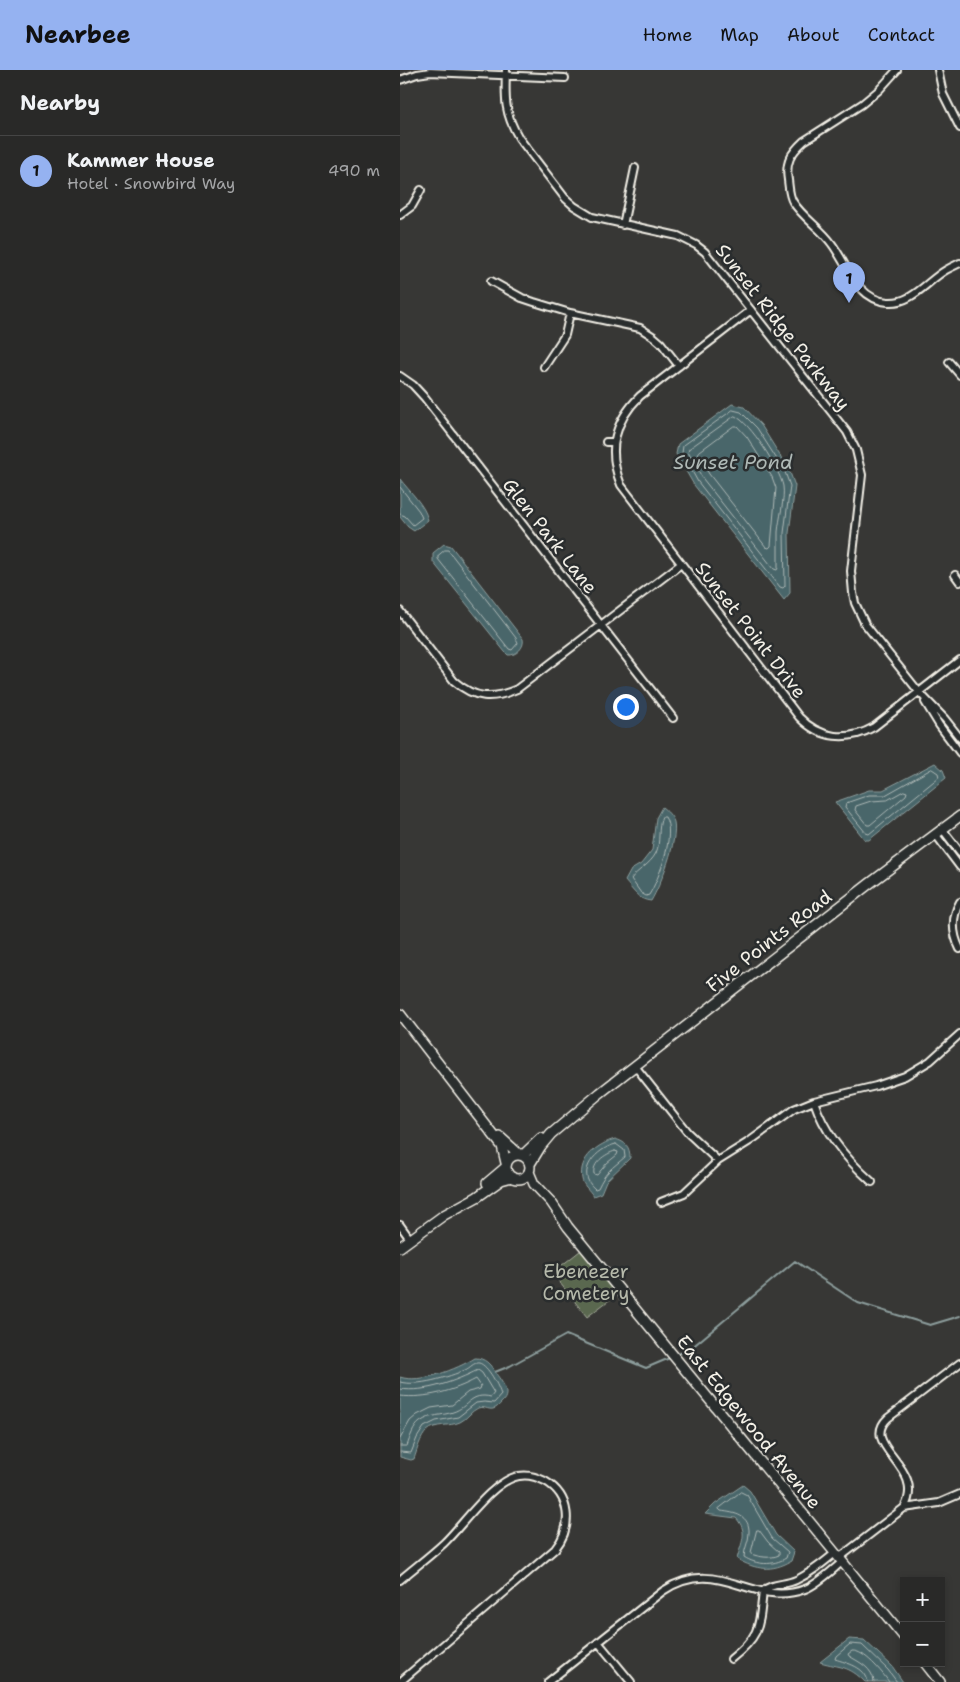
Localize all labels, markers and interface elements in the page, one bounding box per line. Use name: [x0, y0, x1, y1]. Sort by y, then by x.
text: Nearbee: [25, 19, 131, 51]
text: Home: [643, 23, 692, 47]
text: Map: [720, 23, 759, 47]
text: About: [787, 23, 840, 47]
text: Contact: [868, 23, 935, 47]
text: Nearby: [20, 89, 100, 117]
text: Kammer House: [67, 148, 215, 173]
text: 1: [32, 160, 40, 181]
text: 490 m: [328, 160, 380, 181]
text: Hotel · Snowbird Way: [67, 173, 235, 194]
street label: Sunset Ridge Parkway: [710, 239, 856, 415]
pin: 1: [833, 262, 865, 303]
water label: Sunset Pond: [673, 449, 793, 475]
street label: Glen Park Lane: [497, 473, 603, 599]
street label: Sunset Point Drive: [690, 557, 812, 703]
your location: [613, 694, 639, 720]
street label: Five Points Road: [701, 884, 837, 998]
park label: Ebenezer Cometery: [542, 1259, 630, 1306]
street label: East Edgewood Avenue: [671, 1330, 827, 1514]
map controls: [900, 1577, 945, 1667]
button: +: [900, 1577, 945, 1622]
button: −: [900, 1622, 945, 1667]

